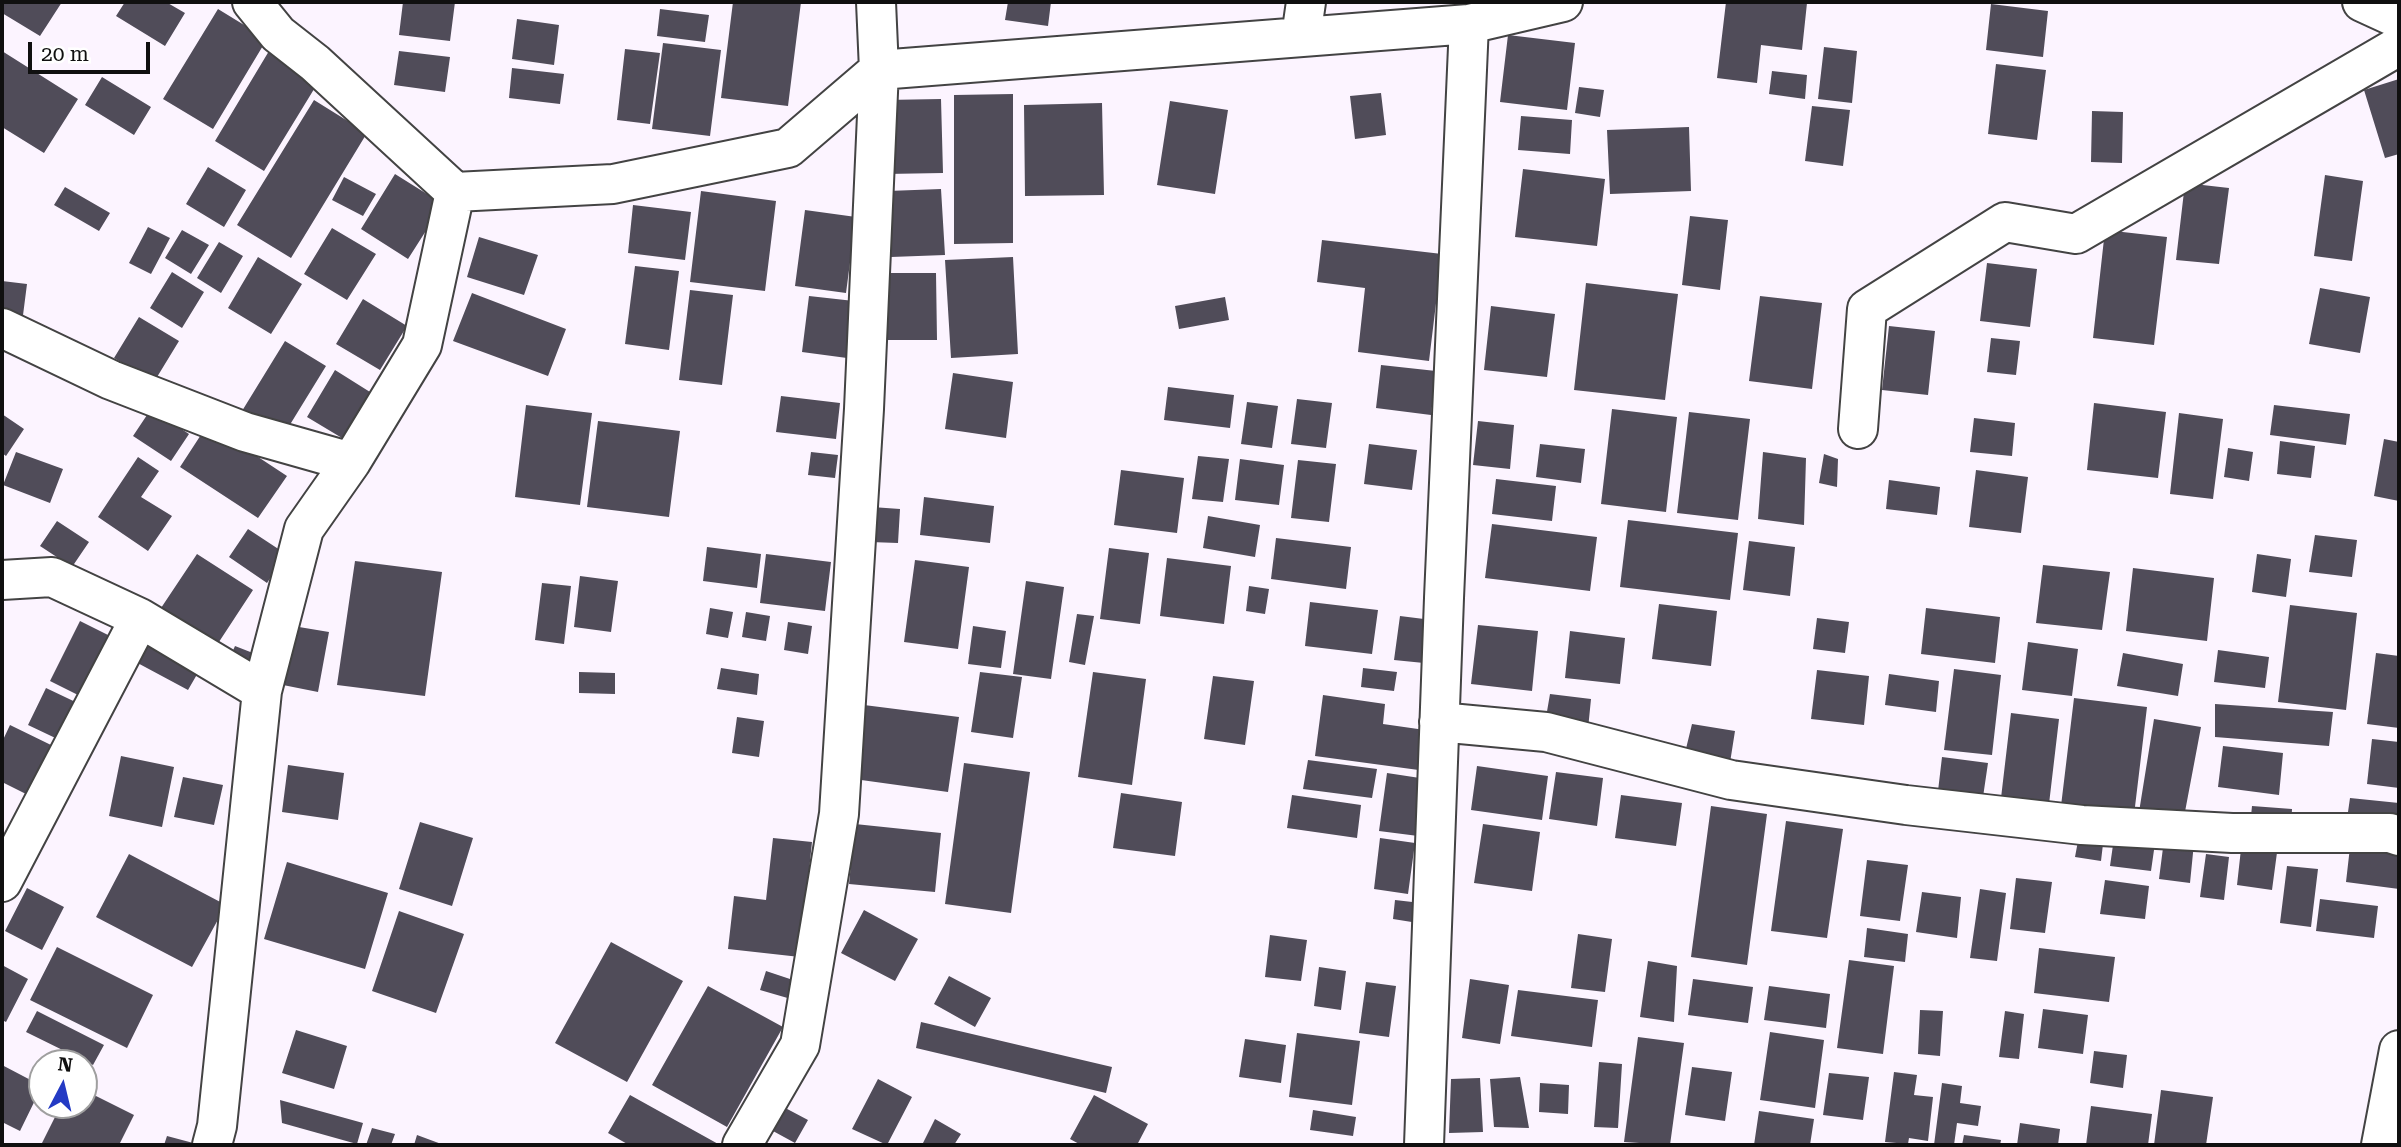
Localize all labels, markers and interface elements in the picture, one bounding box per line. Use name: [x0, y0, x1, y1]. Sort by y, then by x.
scale bar: [32, 28, 154, 72]
text: 20 m: [41, 42, 89, 66]
north arrow: [28, 1049, 98, 1119]
text: N: [57, 1052, 74, 1077]

